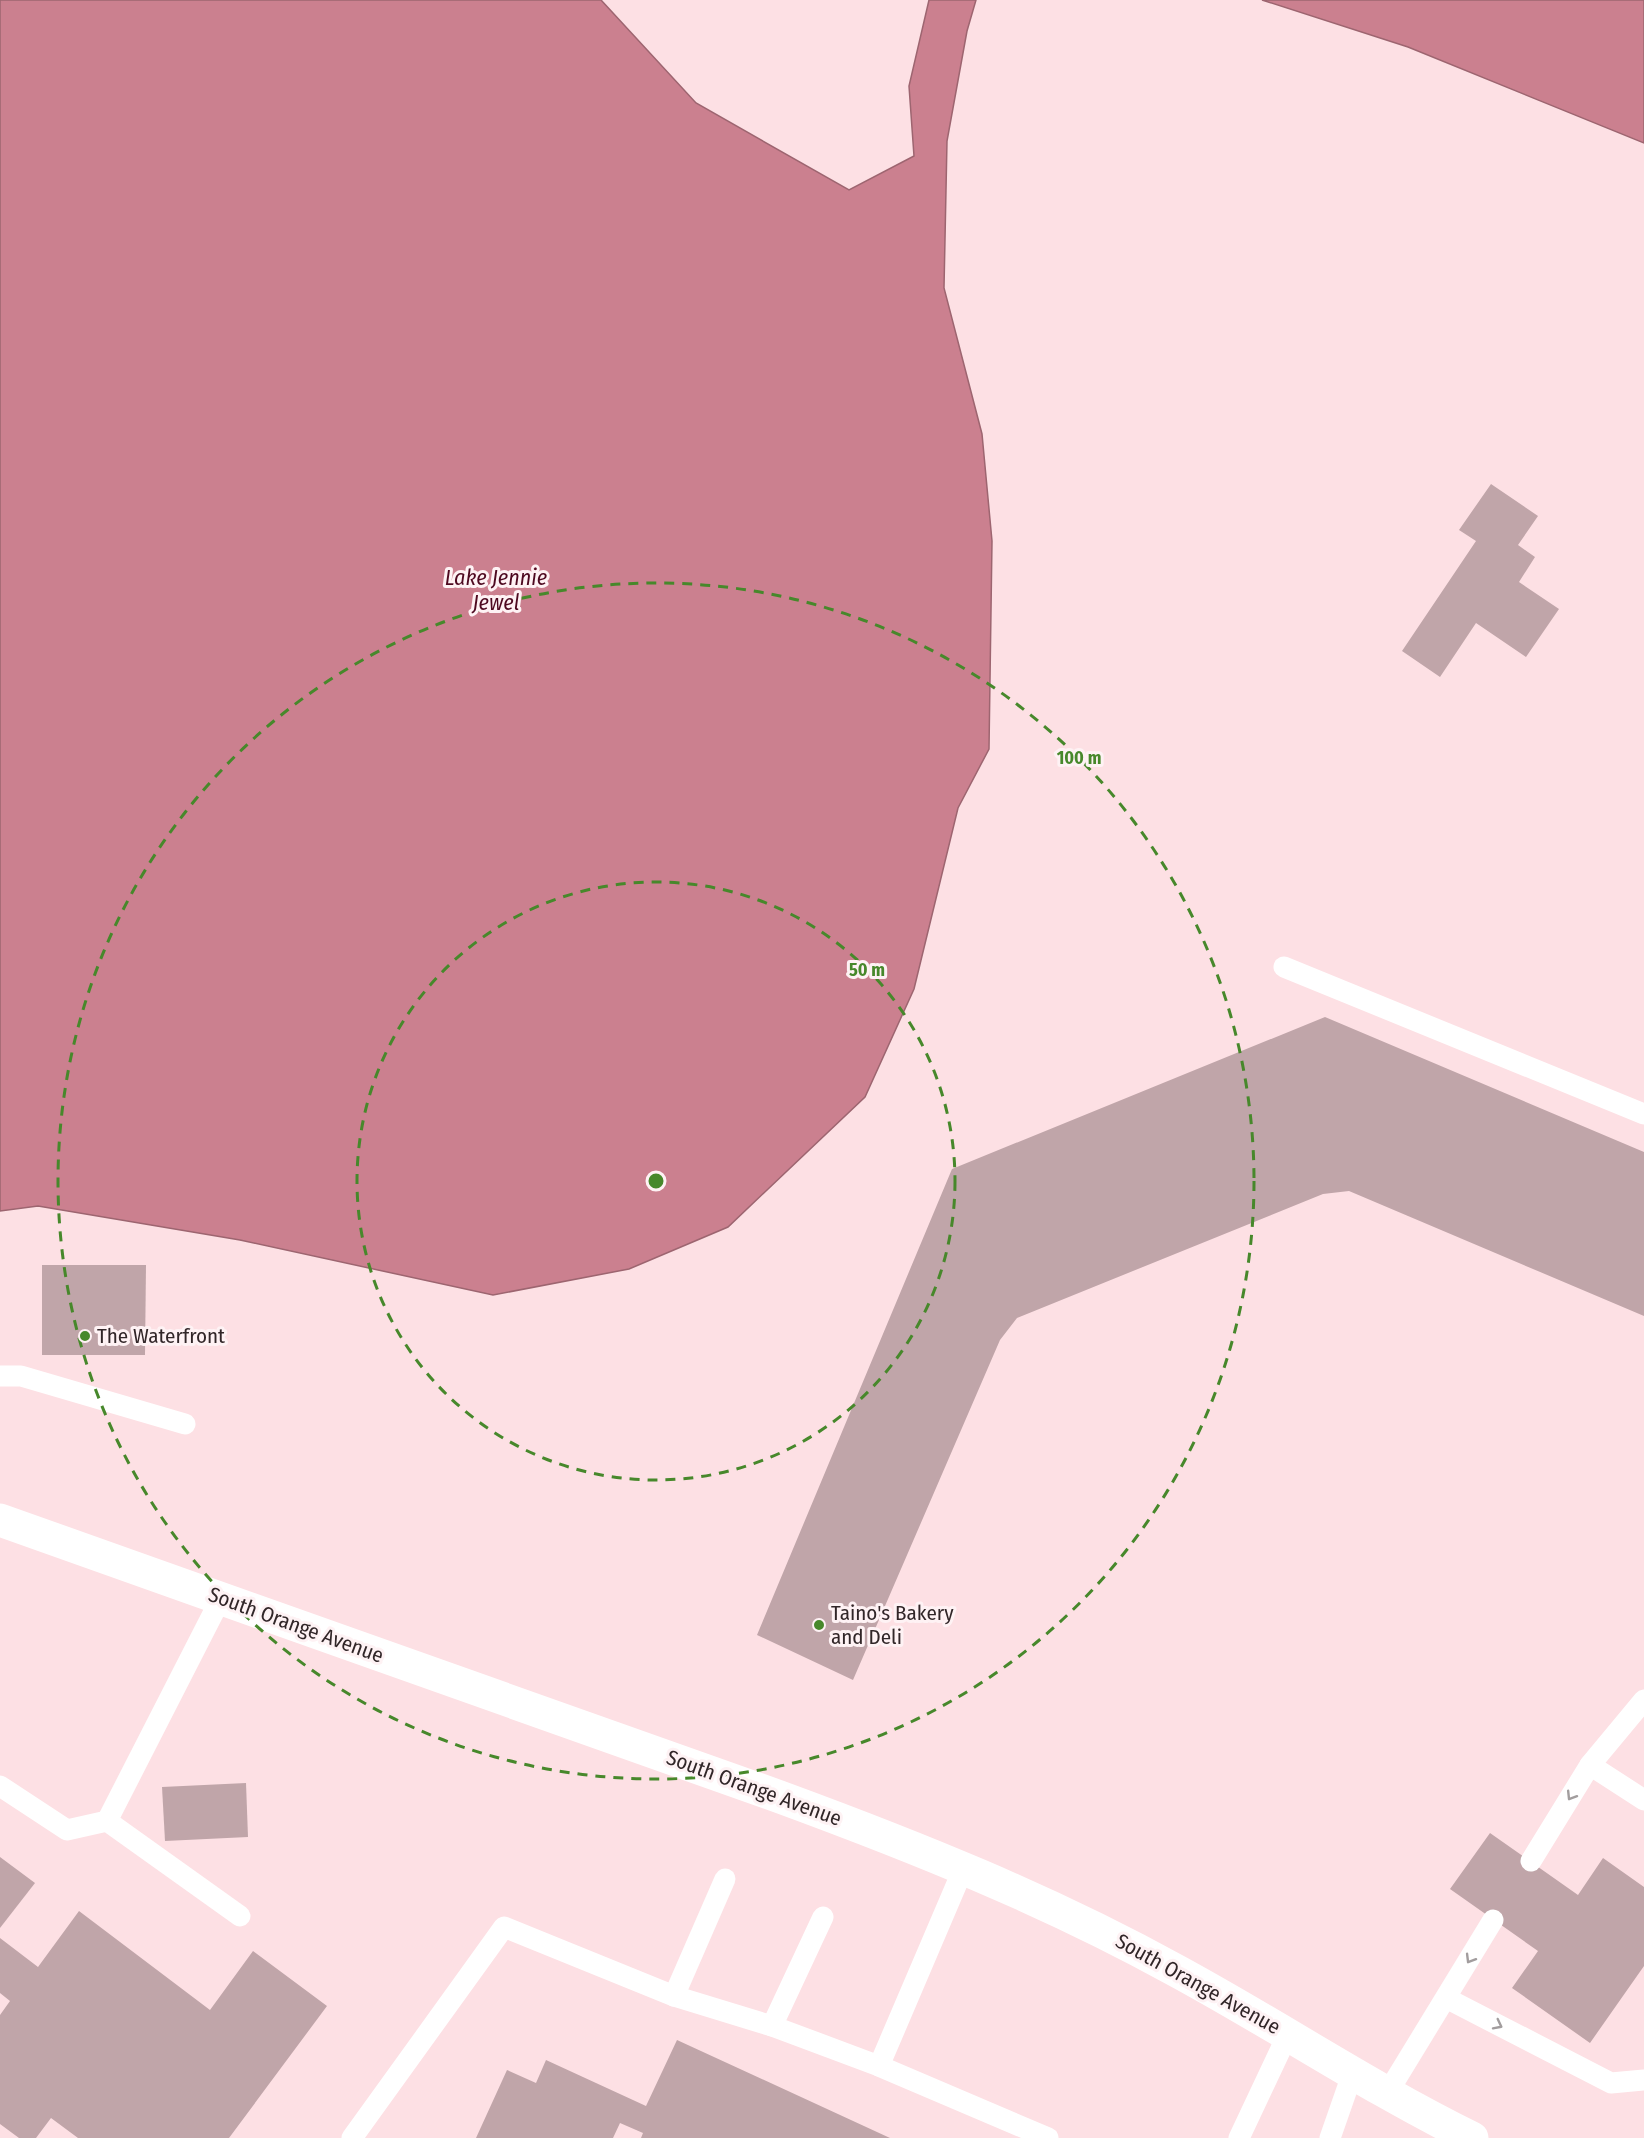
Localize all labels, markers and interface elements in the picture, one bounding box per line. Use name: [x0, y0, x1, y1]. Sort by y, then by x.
water label: Lake Jennie Jewel: [445, 564, 547, 616]
text: 100 m: [1057, 747, 1101, 769]
text: 50 m: [849, 959, 885, 981]
centre of rings: [646, 1171, 666, 1191]
place label: The Waterfront: [97, 1323, 225, 1349]
marker: The Waterfront: [78, 1329, 92, 1343]
street label: South Orange Avenue: [205, 1581, 387, 1669]
place label: Taino's Bakery and Deli: [831, 1600, 954, 1650]
marker: Taino's Bakery and Deli: [812, 1618, 826, 1632]
street label: South Orange Avenue: [663, 1744, 845, 1832]
one-way arrow: [1567, 1790, 1579, 1800]
street label: South Orange Avenue: [1111, 1928, 1285, 2040]
one-way arrow: [1466, 1953, 1477, 1963]
one-way arrow: [1492, 2017, 1503, 2029]

